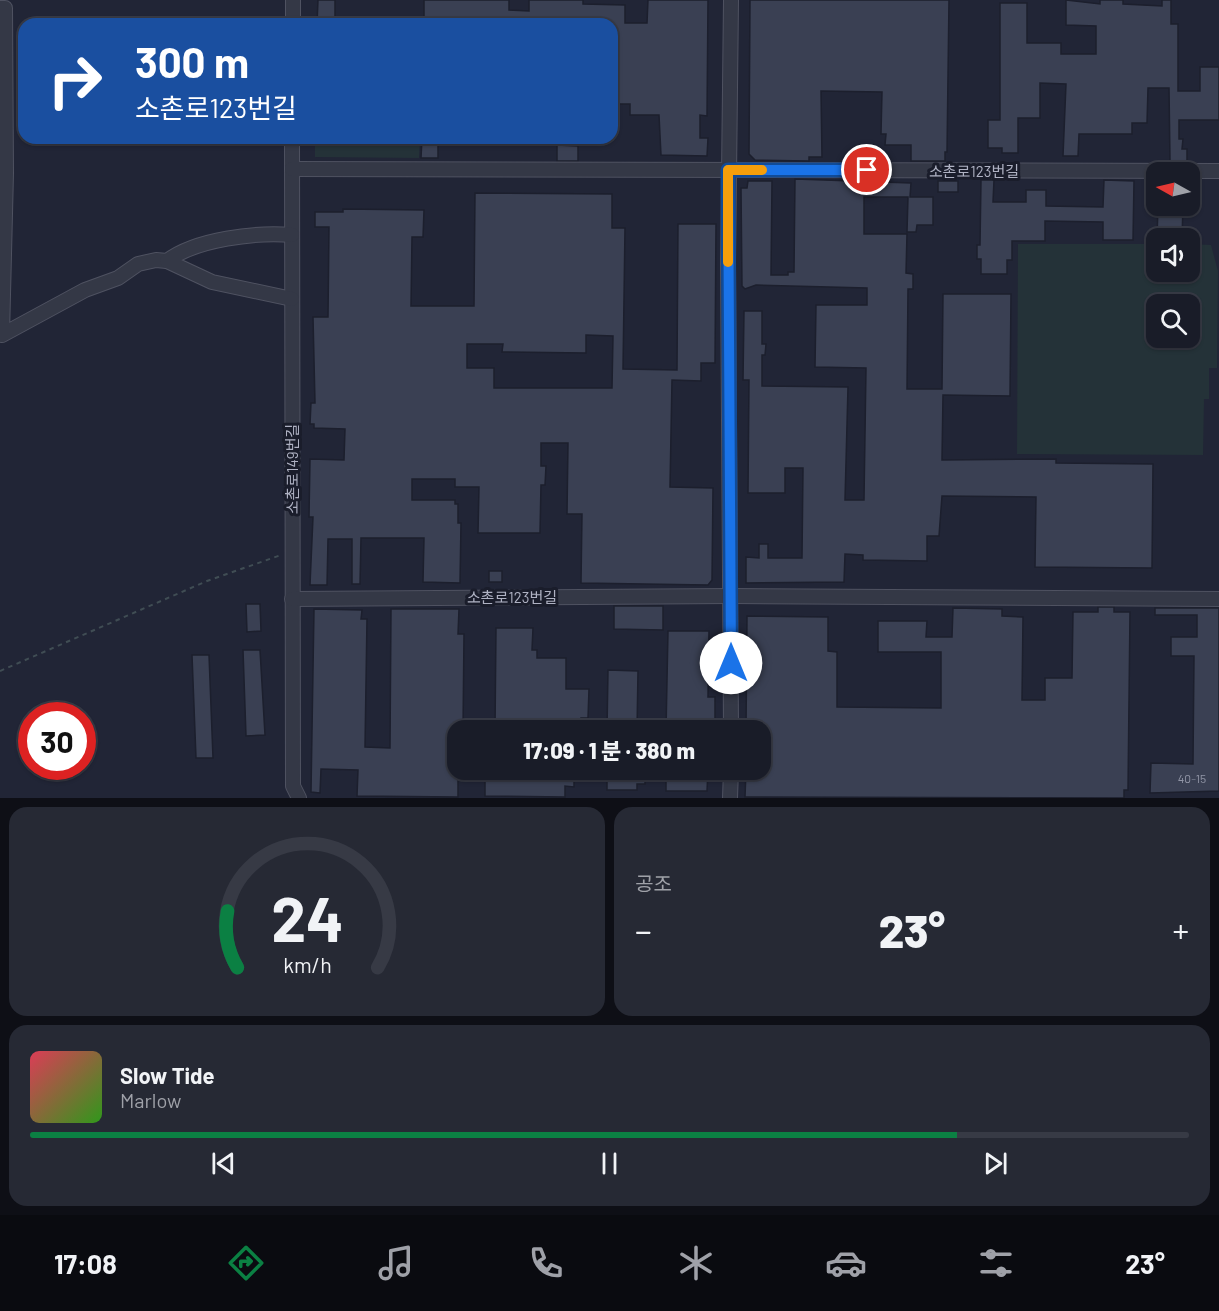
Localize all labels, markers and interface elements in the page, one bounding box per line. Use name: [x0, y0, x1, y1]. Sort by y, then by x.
text: 300 m: [135, 36, 249, 86]
icon: right: [36, 42, 114, 120]
text: 소촌로123번길: [135, 91, 297, 123]
pin: [841, 144, 892, 195]
icon: arrive: [850, 153, 883, 186]
street label: 소촌로123번길: [929, 162, 1019, 180]
north arrow: [1146, 162, 1200, 216]
map controls: [1146, 162, 1200, 348]
button: sound: [1146, 228, 1200, 282]
button: search: [1146, 294, 1200, 348]
street label: 소촌로149번길: [283, 424, 301, 514]
street label: 소촌로123번길: [467, 588, 557, 606]
position arrow: [699, 631, 763, 695]
speed limit sign: 30: [18, 702, 96, 780]
text: 17:09 · 1 분 · 380 m: [523, 737, 695, 763]
house number: 40-15: [1178, 771, 1206, 785]
text: 공조: [635, 871, 672, 895]
text: 24: [271, 880, 343, 954]
text: 23°: [879, 903, 945, 957]
text: −: [635, 910, 652, 950]
text: +: [1172, 910, 1189, 950]
text: km/h: [283, 953, 331, 978]
text: Slow Tide: [120, 1062, 215, 1088]
text: Marlow: [120, 1088, 181, 1112]
icon: previous: [207, 1147, 240, 1180]
icon: pause: [593, 1147, 626, 1180]
icon: next: [979, 1147, 1012, 1180]
icon: directions: [225, 1242, 267, 1284]
icon: music: [375, 1242, 417, 1284]
icon: phone: [525, 1242, 567, 1284]
icon: climate: [675, 1242, 717, 1284]
icon: car: [825, 1242, 867, 1284]
icon: filters: [975, 1242, 1017, 1284]
text: 17:08: [54, 1247, 117, 1279]
text: 23°: [1125, 1247, 1165, 1279]

